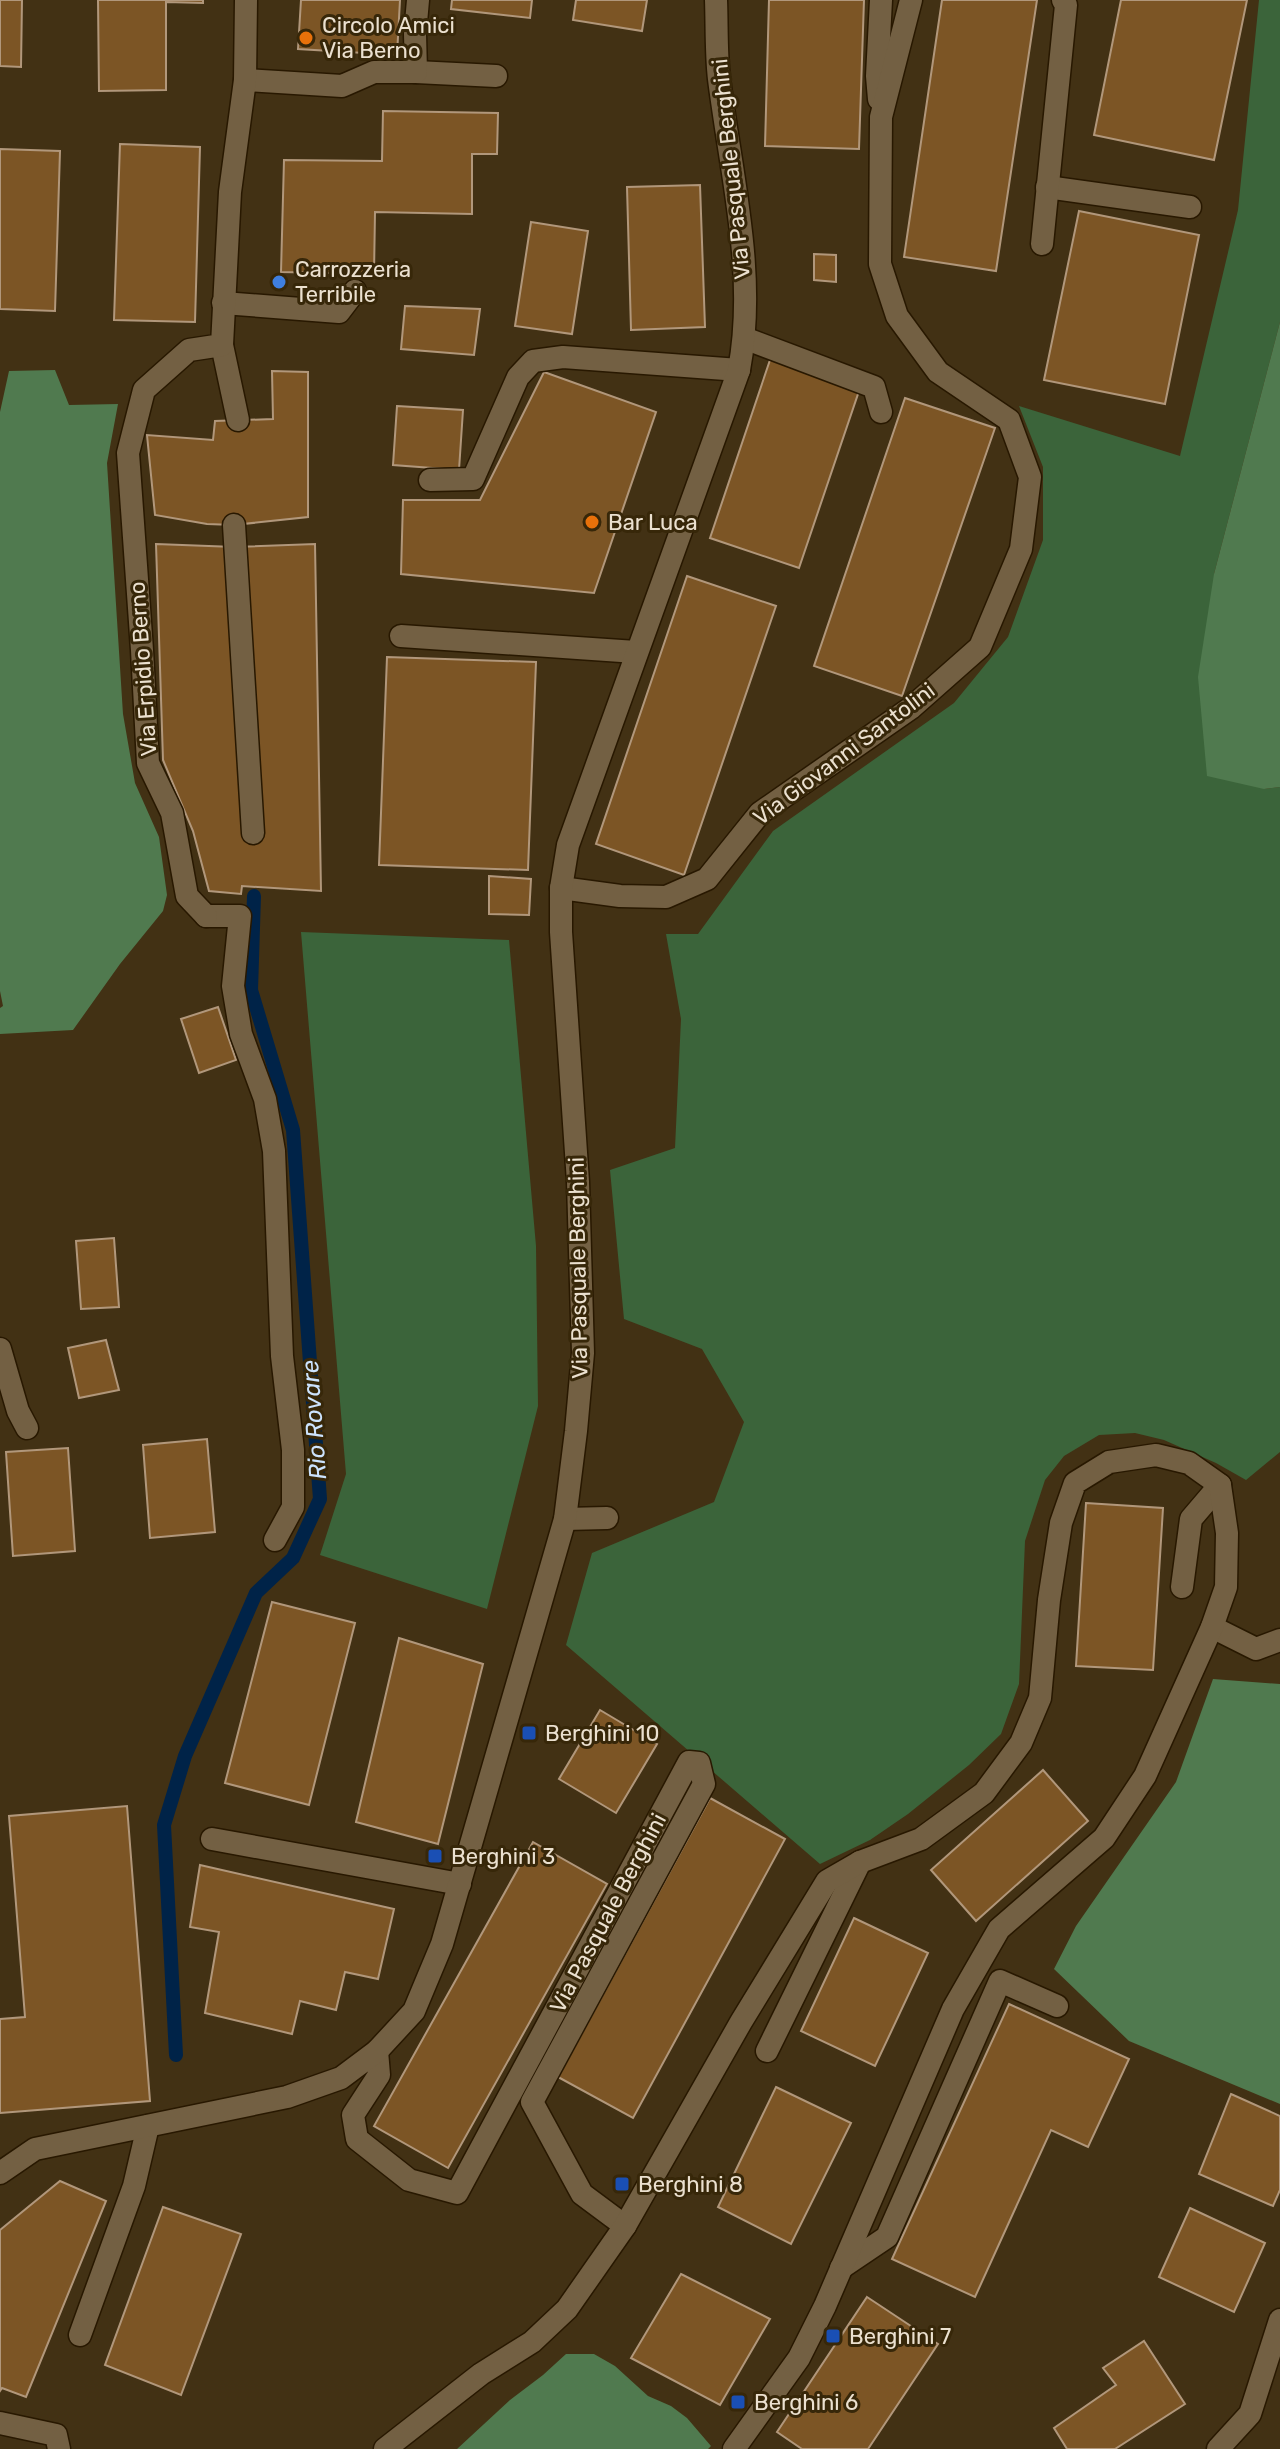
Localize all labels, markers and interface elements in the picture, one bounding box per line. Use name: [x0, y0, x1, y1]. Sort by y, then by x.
place label: Circolo Amici Via Berno: [322, 12, 455, 64]
marker: Circolo Amici Via Berno: [297, 29, 315, 47]
street label: Via Pasquale Berghini: [706, 57, 756, 281]
place label: Carrozzeria Terribile: [295, 256, 411, 308]
marker: Carrozzeria Terribile: [270, 273, 288, 291]
place label: Bar Luca: [608, 509, 698, 536]
marker: Bar Luca: [583, 513, 601, 531]
street label: Via Erpidio Berno: [123, 581, 163, 757]
street label: Via Giovanni Santolini: [748, 677, 940, 831]
street label: Via Pasquale Berghini: [563, 1157, 593, 1379]
water label: Rio Rovare: [296, 1359, 332, 1481]
place label: Berghini 10: [545, 1720, 659, 1747]
marker: Berghini 10: [520, 1724, 538, 1742]
street label: Via Pasquale Berghini: [544, 1809, 672, 2017]
place label: Berghini 3: [451, 1843, 555, 1870]
marker: Berghini 3: [426, 1847, 444, 1865]
place label: Berghini 8: [638, 2171, 743, 2198]
marker: Berghini 8: [613, 2175, 631, 2193]
place label: Berghini 7: [849, 2323, 951, 2350]
marker: Berghini 7: [824, 2327, 842, 2345]
place label: Berghini 6: [754, 2389, 858, 2416]
marker: Berghini 6: [729, 2393, 747, 2411]

